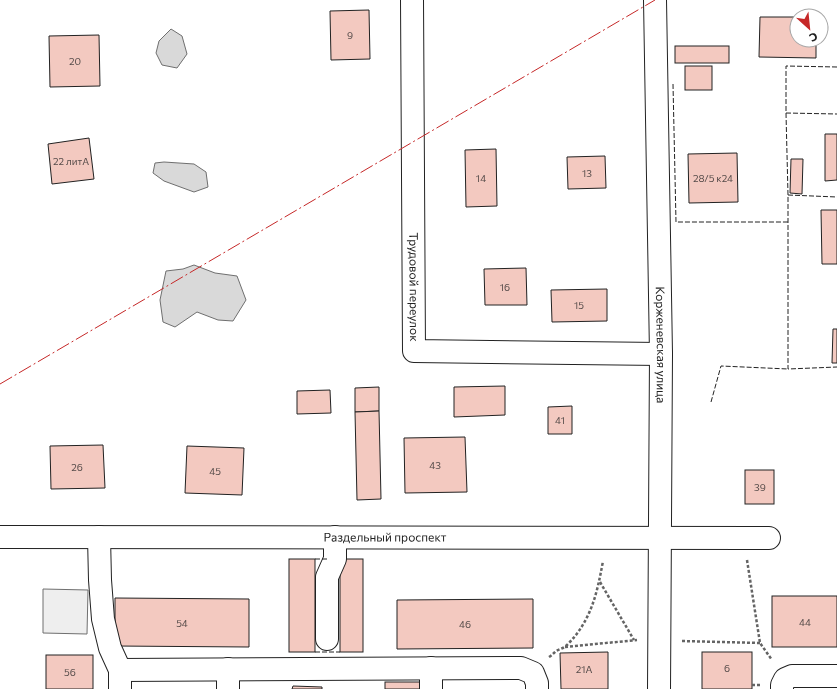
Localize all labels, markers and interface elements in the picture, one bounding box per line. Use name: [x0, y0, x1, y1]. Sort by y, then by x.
north arrow: [789, 8, 829, 48]
house number: 9: [347, 29, 353, 41]
text: С: [807, 30, 820, 45]
house number: 20: [69, 55, 81, 67]
house number: 22 литА: [53, 155, 89, 167]
house number: 13: [582, 167, 592, 179]
house number: 14: [476, 172, 486, 184]
house number: 28/5 к24: [693, 172, 733, 184]
street label: Трудовой переулок: [407, 232, 422, 342]
house number: 16: [500, 281, 510, 293]
street label: Корженевская улица: [654, 286, 669, 403]
house number: 15: [574, 299, 584, 311]
house number: 41: [555, 414, 565, 426]
house number: 43: [429, 459, 441, 471]
house number: 26: [71, 461, 83, 473]
house number: 45: [209, 465, 221, 477]
house number: 39: [754, 481, 766, 493]
street label: Раздельный проспект: [323, 529, 447, 544]
house number: 44: [799, 616, 811, 628]
house number: 54: [176, 617, 188, 629]
house number: 46: [459, 618, 471, 630]
house number: 6: [724, 662, 730, 674]
house number: 21А: [576, 663, 592, 675]
house number: 56: [64, 666, 76, 678]

